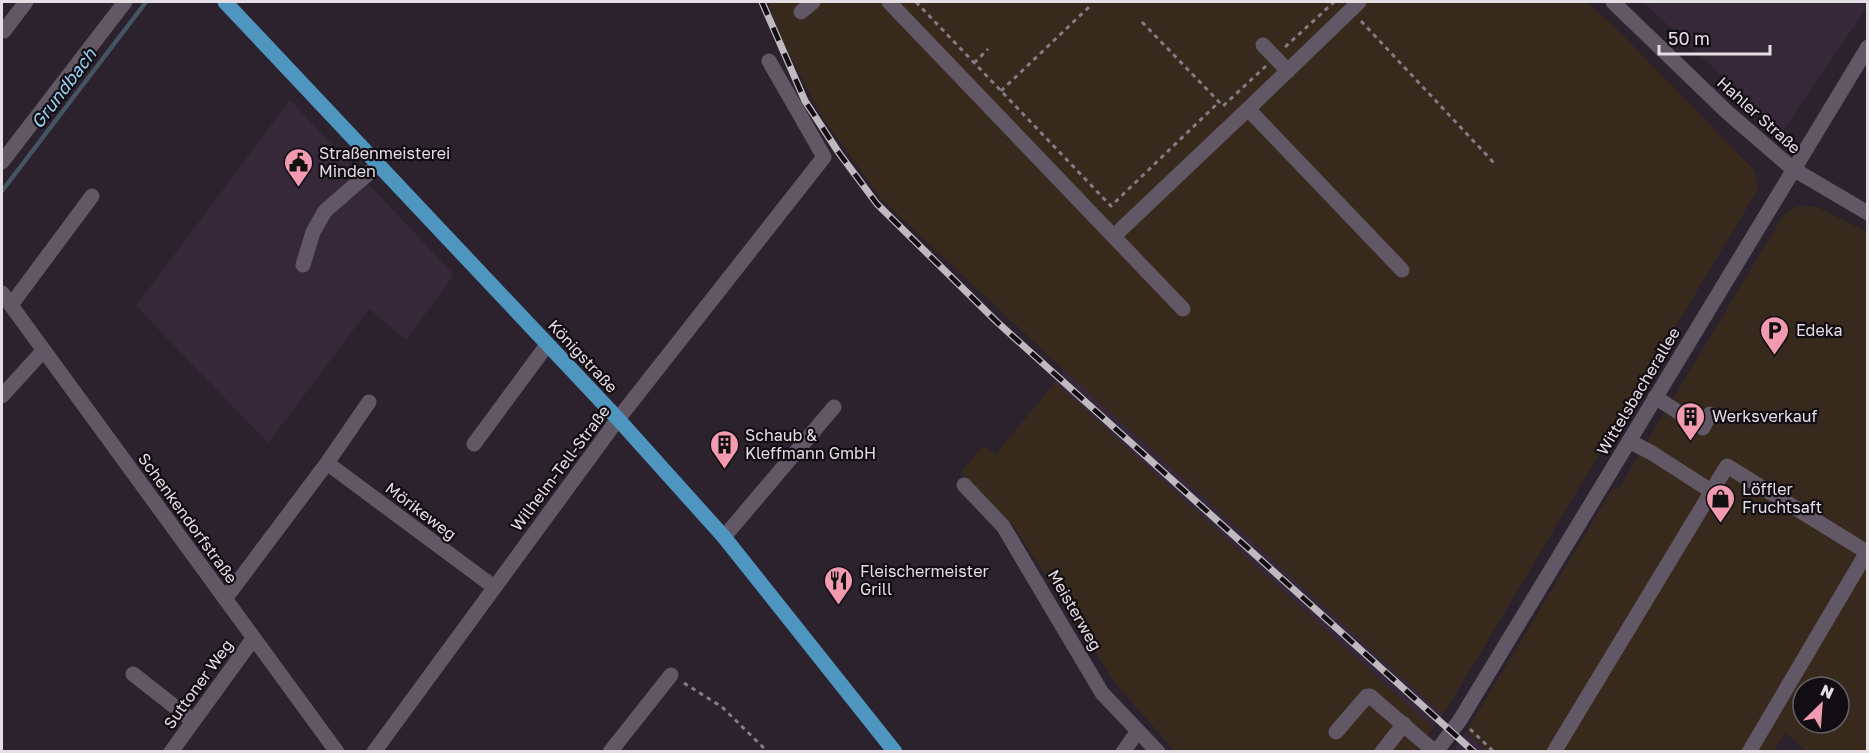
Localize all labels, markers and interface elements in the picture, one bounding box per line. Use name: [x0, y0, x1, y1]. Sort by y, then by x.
scale bar: [1659, 18, 1770, 56]
text: 50 m: [1668, 27, 1710, 49]
water label: Grundbach: [26, 43, 101, 133]
street label: Hahler Straße: [1713, 72, 1805, 158]
place label: Straßenmeisterei Minden: [319, 143, 450, 181]
public building icon: Straßenmeisterei Minden: [282, 146, 314, 188]
parking icon: Edeka: [1759, 314, 1791, 356]
street label: Königstraße: [544, 315, 622, 397]
place label: Edeka: [1796, 320, 1843, 340]
street label: Wittelsbacherallee: [1592, 323, 1684, 459]
building icon: Werksverkauf: [1675, 400, 1707, 442]
street label: Wilhelm-Tell-Straße: [506, 401, 614, 535]
place label: Werksverkauf: [1712, 406, 1818, 426]
place label: Schaub & Kleffmann GmbH: [745, 425, 876, 463]
building icon: Schaub & Kleffmann GmbH: [708, 428, 740, 470]
street label: Schenkendorfstraße: [134, 449, 242, 587]
street label: Mörikeweg: [382, 478, 460, 544]
place label: Löffler Fruchtsaft: [1742, 479, 1822, 517]
shop icon: Löffler Fruchtsaft: [1705, 482, 1737, 524]
place label: Fleischermeister Grill: [860, 561, 989, 599]
restaurant icon: Fleischermeister Grill: [823, 564, 855, 606]
street label: Meisterweg: [1044, 566, 1106, 654]
street label: Suttoner Weg: [159, 635, 237, 733]
north arrow: [1791, 675, 1851, 735]
text: N: [1818, 680, 1837, 703]

